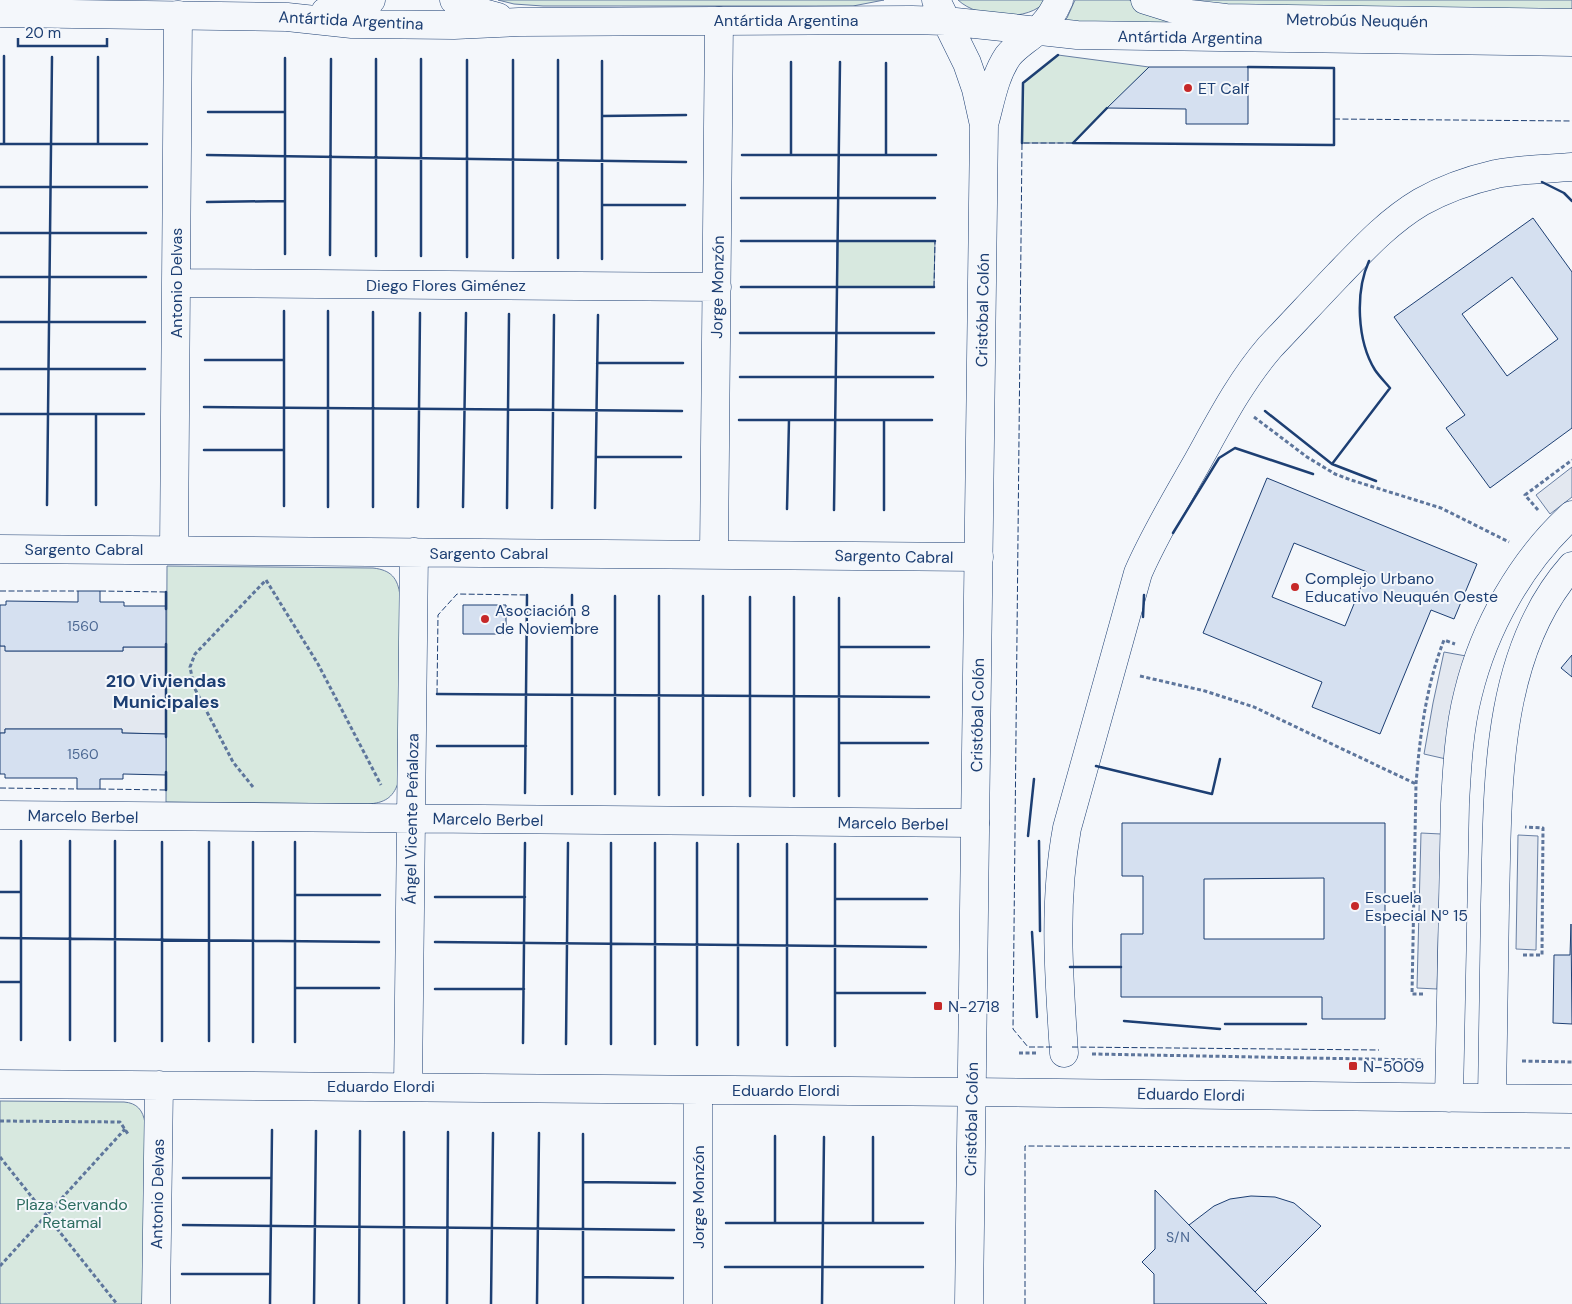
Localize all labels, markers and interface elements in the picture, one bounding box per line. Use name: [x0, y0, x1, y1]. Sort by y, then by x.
street label: Antártida Argentina: [278, 6, 424, 35]
street label: Metrobús Neuquén: [1286, 9, 1428, 32]
street label: Antártida Argentina: [713, 10, 859, 31]
scale bar: [18, 15, 106, 47]
text: 20 m: [25, 23, 61, 43]
street label: Antártida Argentina: [1117, 26, 1263, 49]
place label: ET Calf: [1198, 78, 1249, 99]
marker: ET Calf: [1182, 82, 1194, 94]
street label: Antonio Delvas: [166, 228, 187, 338]
street label: Jorge Monzón: [706, 235, 729, 339]
street label: Cristóbal Colón: [971, 253, 994, 367]
street label: Diego Flores Giménez: [366, 275, 526, 296]
street label: Sargento Cabral: [25, 539, 143, 560]
street label: Sargento Cabral: [430, 543, 548, 564]
street label: Sargento Cabral: [834, 545, 954, 568]
place label: Complejo Urbano Educativo Neuquén Oeste: [1305, 568, 1498, 607]
marker: Complejo Urbano Educativo Neuquén Oeste: [1289, 581, 1301, 593]
place label: Asociación 8 de Noviembre: [495, 600, 599, 639]
marker: Asociación 8 de Noviembre: [479, 613, 491, 625]
house number: 1560: [67, 617, 99, 635]
street label: Cristóbal Colón: [966, 658, 989, 772]
district label: 210 Viviendas Municipales: [106, 669, 226, 714]
street label: Ángel Vicente Peñaloza: [400, 733, 423, 905]
house number: 1560: [67, 745, 99, 763]
street label: Marcelo Berbel: [27, 805, 138, 828]
street label: Marcelo Berbel: [432, 808, 543, 831]
street label: Marcelo Berbel: [837, 812, 948, 835]
place label: Escuela Especial Nº 15: [1365, 887, 1468, 926]
marker: Escuela Especial Nº 15: [1349, 900, 1361, 912]
place label: N-2718: [948, 996, 1000, 1017]
marker: N-2718: [932, 1000, 944, 1012]
place label: N-5009: [1363, 1056, 1424, 1077]
marker: N-5009: [1347, 1060, 1359, 1072]
street label: Cristóbal Colón: [960, 1062, 983, 1176]
street label: Eduardo Elordi: [327, 1076, 435, 1097]
street label: Eduardo Elordi: [732, 1080, 840, 1101]
street label: Eduardo Elordi: [1137, 1083, 1245, 1106]
street label: Antonio Delvas: [146, 1139, 169, 1249]
street label: Jorge Monzón: [688, 1145, 709, 1249]
park label: Plaza Servando Retamal: [16, 1194, 128, 1233]
house number: S/N: [1166, 1228, 1190, 1246]

